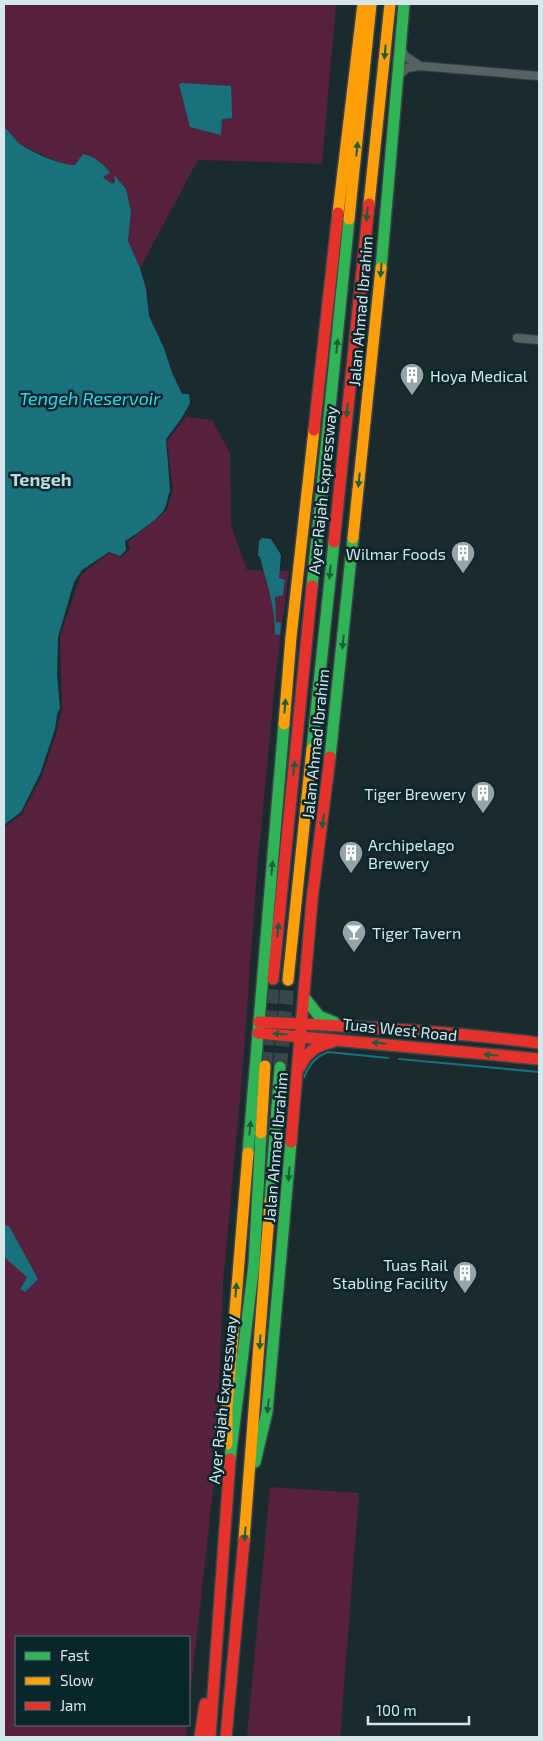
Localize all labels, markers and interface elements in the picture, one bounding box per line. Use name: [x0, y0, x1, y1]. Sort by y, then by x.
one-way arrow: [381, 45, 389, 61]
one-way arrow: [353, 141, 361, 157]
one-way arrow: [363, 206, 371, 222]
street label: Jalan Ahmad Ibrahim: [344, 235, 376, 387]
one-way arrow: [376, 262, 384, 278]
one-way arrow: [333, 337, 341, 353]
building icon: Hoya Medical: [399, 362, 425, 396]
place label: Hoya Medical: [430, 366, 528, 385]
water label: Tengeh Reservoir: [20, 387, 161, 409]
one-way arrow: [343, 402, 351, 418]
street label: Ayer Rajah Expressway: [304, 405, 341, 575]
district label: Tengeh: [10, 468, 72, 490]
one-way arrow: [355, 473, 363, 489]
building icon: Wilmar Foods: [450, 540, 476, 574]
place label: Wilmar Foods: [346, 544, 446, 563]
one-way arrow: [326, 564, 334, 580]
one-way arrow: [338, 634, 346, 650]
street label: Jalan Ahmad Ibrahim: [298, 668, 332, 820]
one-way arrow: [282, 698, 290, 714]
one-way arrow: [290, 760, 298, 776]
building icon: Tiger Brewery: [470, 780, 496, 814]
place label: Tiger Brewery: [364, 784, 467, 803]
one-way arrow: [318, 813, 326, 829]
place label: Archipelago Brewery: [368, 835, 455, 872]
building icon: Archipelago Brewery: [338, 840, 364, 874]
one-way arrow: [268, 860, 276, 876]
bar icon: Tiger Tavern: [341, 919, 367, 953]
one-way arrow: [274, 922, 282, 938]
place label: Tiger Tavern: [372, 923, 461, 942]
street label: Tuas West Road: [342, 1014, 458, 1044]
one-way arrow: [271, 1030, 287, 1038]
one-way arrow: [370, 1039, 386, 1047]
one-way arrow: [482, 1050, 498, 1058]
street label: Jalan Ahmad Ibrahim: [259, 1071, 291, 1223]
one-way arrow: [246, 1120, 254, 1136]
one-way arrow: [284, 1167, 292, 1183]
place label: Tuas Rail Stabling Facility: [332, 1255, 449, 1292]
building icon: Tuas Rail Stabling Facility: [452, 1260, 478, 1294]
one-way arrow: [233, 1282, 241, 1298]
street label: Ayer Rajah Expressway: [204, 1315, 241, 1485]
one-way arrow: [256, 1335, 264, 1351]
one-way arrow: [264, 1398, 272, 1414]
one-way arrow: [241, 1526, 249, 1542]
legend: [15, 1636, 190, 1726]
text: Fast: [60, 1646, 90, 1664]
text: Slow: [60, 1671, 94, 1689]
scale bar: [368, 1694, 469, 1726]
text: Jam: [60, 1696, 86, 1714]
text: 100 m: [376, 1701, 417, 1719]

